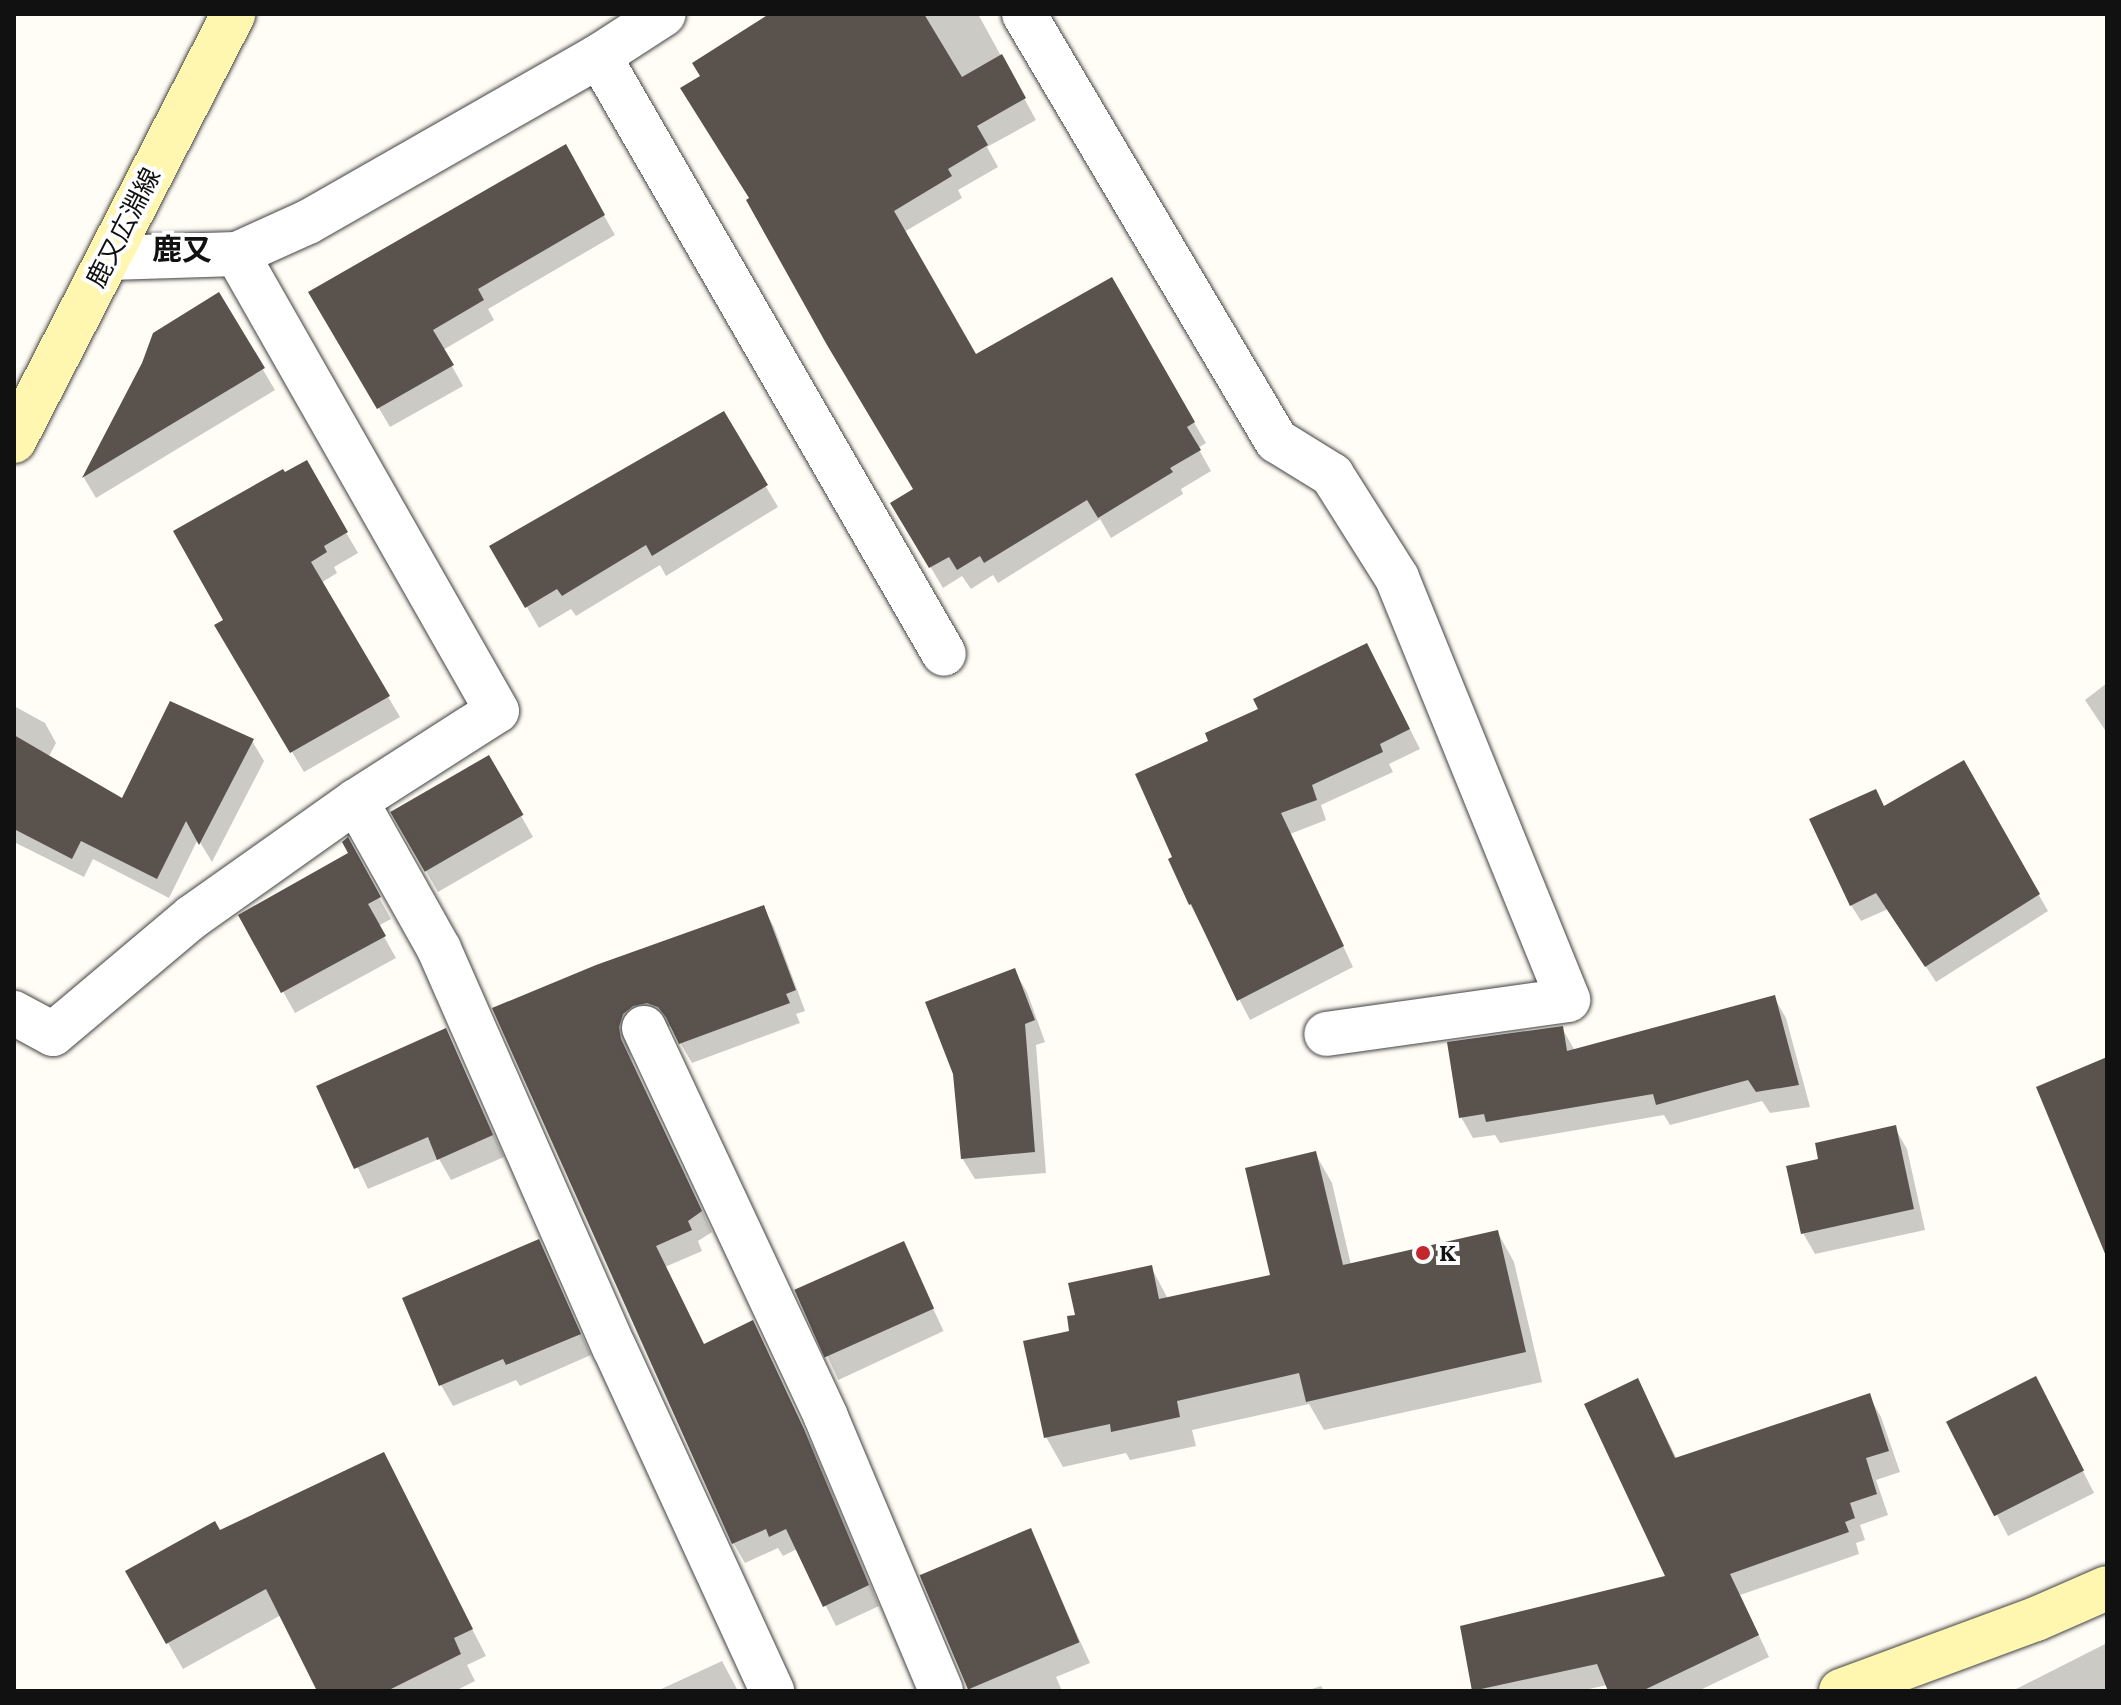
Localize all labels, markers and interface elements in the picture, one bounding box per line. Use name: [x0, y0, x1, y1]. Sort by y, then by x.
street label: 鹿又広淵線: [81, 163, 167, 293]
district label: 鹿又: [152, 232, 212, 268]
place label: K: [1439, 1237, 1456, 1269]
marker: K: [1414, 1244, 1432, 1262]

